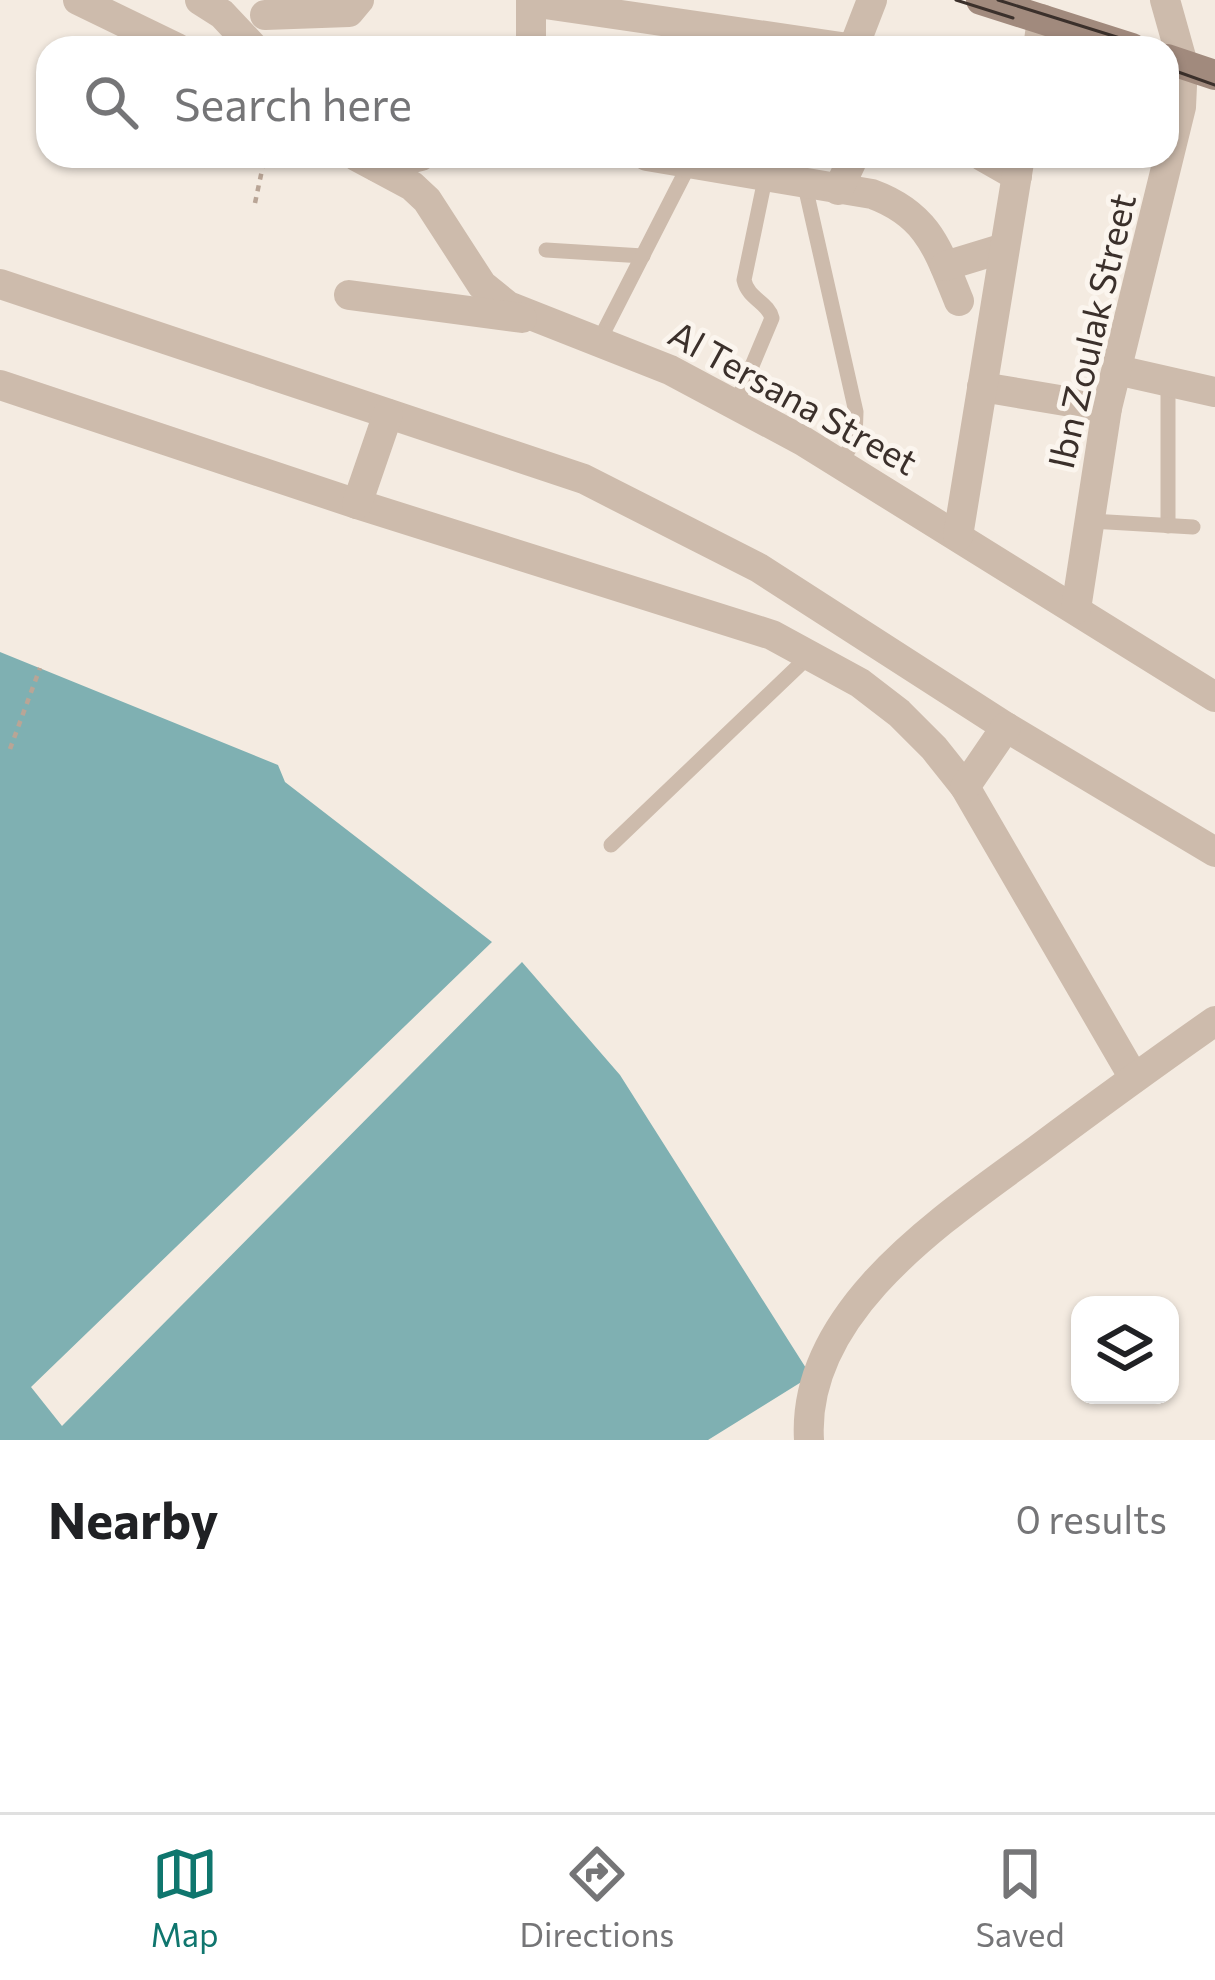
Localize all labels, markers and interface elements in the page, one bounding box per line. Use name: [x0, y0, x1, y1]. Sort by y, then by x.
search box: [36, 36, 1179, 168]
icon: search: [78, 69, 144, 135]
text: Search here: [174, 75, 412, 130]
street label: Ibn Zoulak Street: [1037, 189, 1143, 472]
street label: Al Tersana Street: [662, 310, 926, 483]
map controls: [1071, 1296, 1179, 1404]
button: layers: [1071, 1296, 1179, 1404]
text: Nearby: [48, 1487, 218, 1550]
text: 0 results: [1015, 1494, 1167, 1542]
tab: Map: [151, 1841, 219, 1954]
tab: Directions: [520, 1841, 674, 1954]
tab: Saved: [975, 1841, 1064, 1954]

